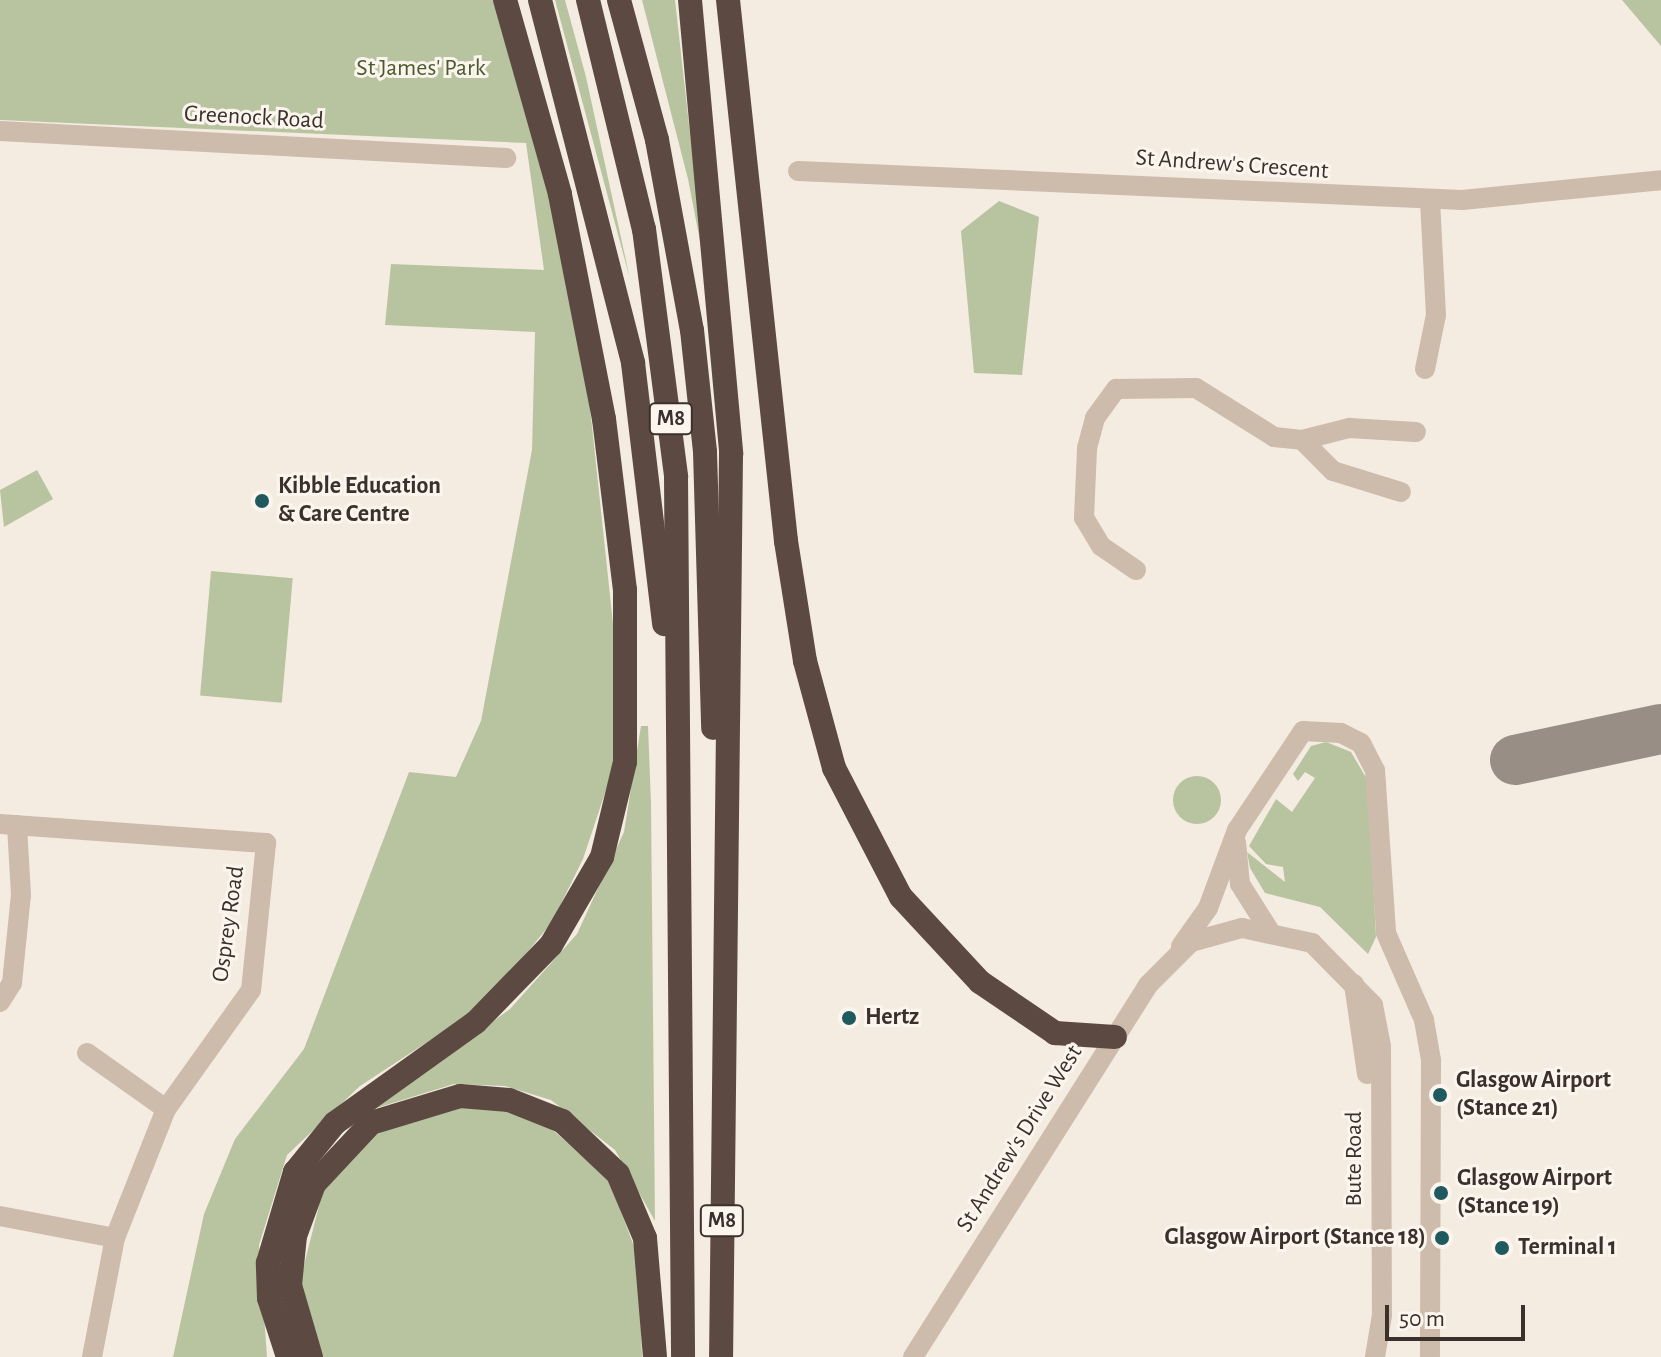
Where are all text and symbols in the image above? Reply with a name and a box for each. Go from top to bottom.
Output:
park label: St James' Park [356,55,486,83]
street label: Greenock Road [183,100,325,136]
street label: St Andrew's Crescent [1135,144,1329,186]
road number: M8 [647,401,695,437]
place label: Kibble Education & Care Centre [278,473,441,529]
marker: Kibble Education & Care Centre [253,492,271,510]
street label: Osprey Road [207,864,251,984]
place label: Hertz [865,1004,919,1032]
marker: Hertz [840,1009,858,1027]
street label: St Andrew's Drive West [951,1040,1089,1238]
place label: Glasgow Airport (Stance 21) [1456,1067,1611,1123]
marker: Glasgow Airport (Stance 21) [1431,1086,1449,1104]
street label: Bute Road [1341,1111,1369,1207]
place label: Glasgow Airport (Stance 19) [1457,1165,1612,1221]
marker: Glasgow Airport (Stance 19) [1432,1184,1450,1202]
road number: M8 [698,1203,746,1239]
place label: Glasgow Airport (Stance 18) [1165,1224,1426,1252]
marker: Glasgow Airport (Stance 18) [1433,1229,1451,1247]
place label: Terminal 1 [1518,1234,1617,1262]
marker: Terminal 1 [1493,1239,1511,1257]
scale bar [1389,1289,1529,1339]
text: 50 m [1399,1307,1445,1331]

